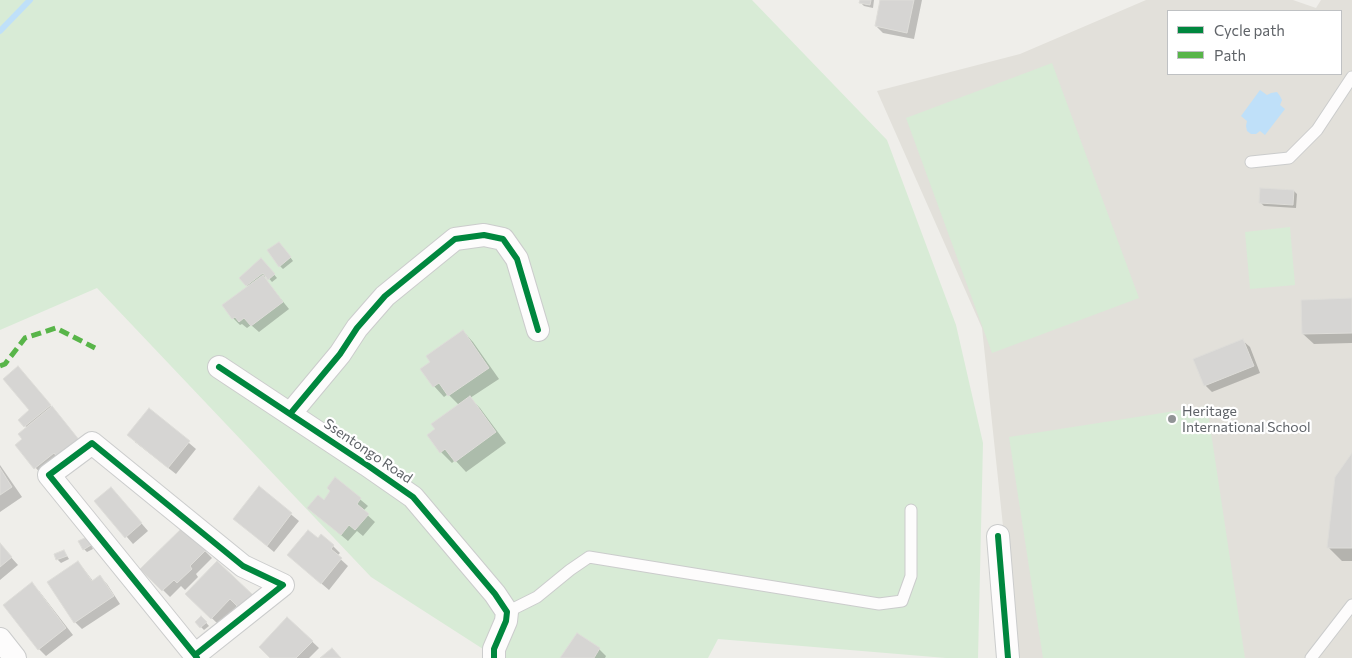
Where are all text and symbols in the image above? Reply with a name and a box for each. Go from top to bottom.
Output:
legend [1167,10,1342,75]
text: Cycle path [1214,21,1285,39]
text: Path [1214,46,1246,64]
place label: Heritage International School [1182,403,1311,436]
marker: Heritage International School [1166,413,1178,425]
street label: Ssentongo Road [321,415,415,487]

